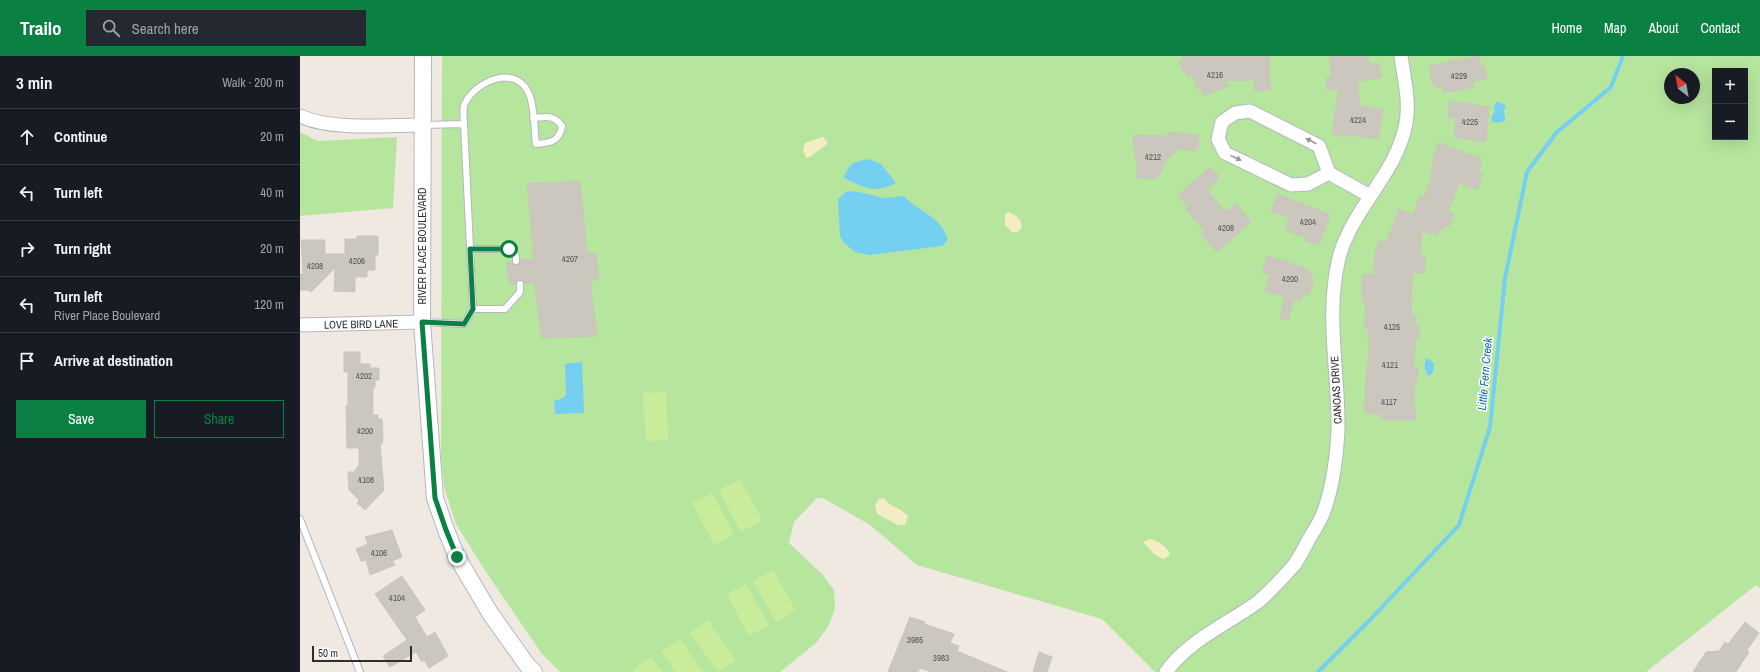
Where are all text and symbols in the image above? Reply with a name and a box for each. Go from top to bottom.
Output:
search box [86,10,366,46]
text: Trailo [20,15,62,41]
icon: search [100,17,122,39]
text: Search here [132,18,199,39]
text: Home [1551,19,1582,37]
text: Map [1604,19,1626,37]
text: About [1648,19,1678,37]
text: Contact [1700,19,1740,37]
north arrow [1664,68,1700,104]
map controls [1712,68,1748,140]
button: + [1712,68,1748,104]
house number: 4216 [1207,69,1223,81]
house number: 4229 [1451,70,1467,82]
text: 3 min [16,71,52,94]
text: Walk · 200 m [222,74,284,91]
button: − [1712,104,1748,140]
house number: 4224 [1350,114,1366,126]
house number: 4225 [1462,116,1478,128]
icon: ahead [16,126,38,148]
text: Continue [54,126,107,147]
text: 20 m [260,128,284,145]
one-way arrow [1305,138,1316,145]
house number: 4212 [1145,151,1161,163]
one-way arrow [1230,155,1242,161]
icon: left [16,182,38,204]
text: Turn left [54,182,102,203]
text: 40 m [260,184,284,201]
street label: RIVER PLACE BOULEVARD [415,187,429,305]
house number: 4204 [1300,216,1316,228]
house number: 4208 [1218,222,1234,234]
icon: right [16,238,38,260]
text: Turn right [54,238,111,259]
text: 20 m [260,240,284,257]
route start [500,240,518,258]
house number: 4207 [562,253,578,265]
house number: 4206 [349,255,365,267]
house number: 4208 [307,260,323,272]
house number: 4200 [1282,273,1298,285]
text: Turn left [54,286,102,307]
icon: left [16,294,38,316]
text: 120 m [254,296,284,313]
text: River Place Boulevard [54,307,160,324]
street label: LOVE BIRD LANE [324,316,398,332]
house number: 4125 [1384,321,1400,333]
water label: Little Fern Creek [1474,336,1496,411]
icon: arrive [16,350,38,372]
text: Arrive at destination [54,350,173,371]
street label: CANOAS DRIVE [1327,356,1345,424]
house number: 4121 [1382,359,1398,371]
house number: 4202 [356,370,372,382]
house number: 4117 [1381,396,1397,408]
button: Save [16,400,146,438]
button: Share [154,400,284,438]
house number: 4200 [357,425,373,437]
house number: 4108 [358,474,374,486]
house number: 4106 [371,547,387,559]
route end [448,548,466,566]
house number: 4104 [389,592,405,604]
house number: 3985 [907,634,923,646]
scale bar [312,644,412,663]
text: 50 m [318,646,338,660]
house number: 3983 [933,652,949,664]

